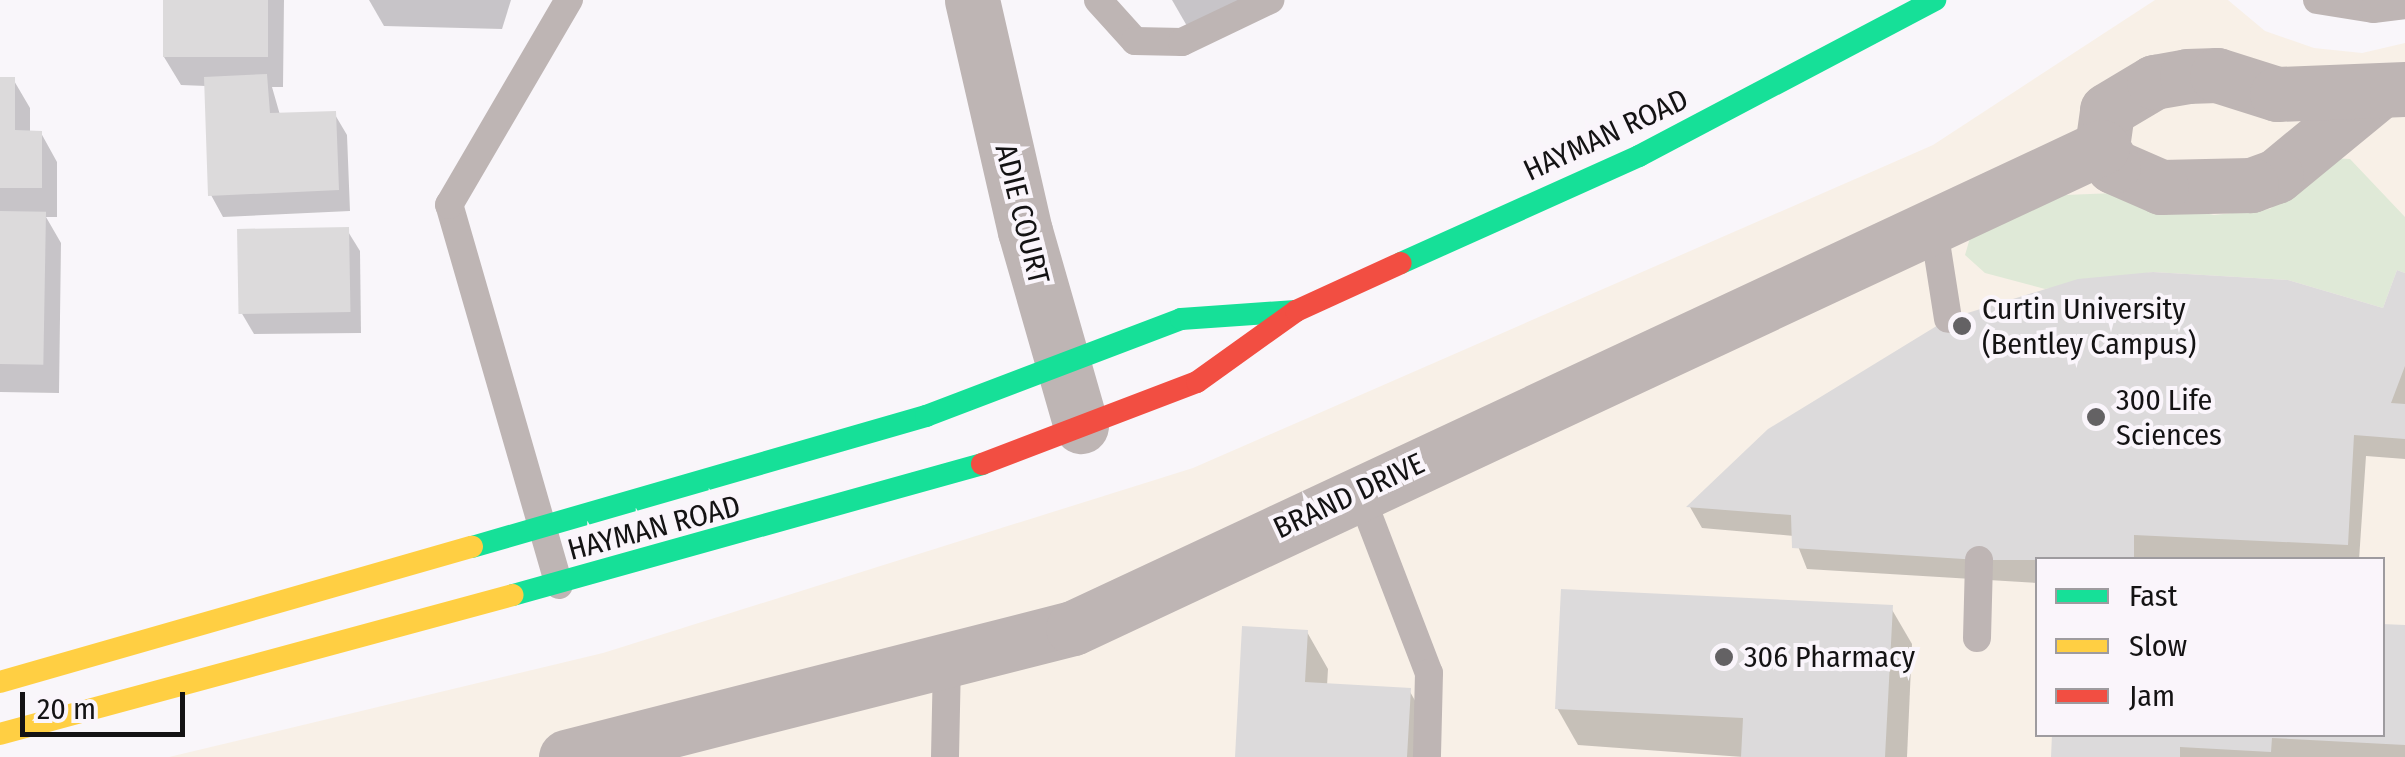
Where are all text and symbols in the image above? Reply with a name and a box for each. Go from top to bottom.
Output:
street label: HAYMAN ROAD [1518,81,1694,189]
street label: ADIE COURT [987,140,1057,288]
place label: Curtin University (Bentley Campus) [1982,291,2196,362]
marker: Curtin University (Bentley Campus) [1951,315,1973,337]
place label: 300 Life Sciences [2116,382,2222,452]
marker: 300 Life Sciences [2085,406,2107,428]
street label: BRAND DRIVE [1268,445,1430,547]
street label: HAYMAN ROAD [564,488,744,568]
legend [2035,557,2385,737]
text: Fast [2129,578,2177,614]
text: Slow [2129,628,2187,664]
place label: 306 Pharmacy [1744,639,1915,675]
marker: 306 Pharmacy [1713,646,1735,668]
scale bar [25,672,190,734]
text: Jam [2129,678,2175,714]
text: 20 m [37,691,96,727]

